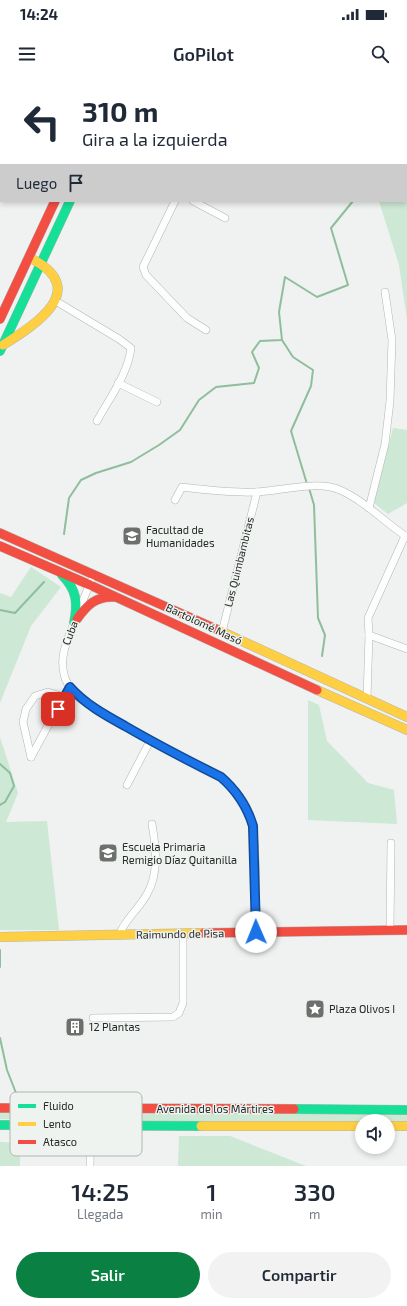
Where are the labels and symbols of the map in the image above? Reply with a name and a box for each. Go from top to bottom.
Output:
street label: Las Quimbambitas [221,515,257,609]
place label: Facultad de Humanidades [146,523,215,549]
school or university icon: Facultad de Humanidades [121,525,143,547]
street label: Bartolomé Masó [164,600,244,647]
street label: Cuba [59,619,80,647]
pin [41,692,75,726]
place label: Escuela Primaria Remigio Díaz Quitanilla [122,840,237,867]
school or university icon: Escuela Primaria Remigio Díaz Quitanilla [97,842,119,864]
position arrow [235,911,277,953]
street label: Raimundo de Pisa [136,926,224,941]
place icon: Plaza Olivos I [304,998,326,1020]
place label: Plaza Olivos I [329,1002,395,1015]
building icon: 12 Plantas [64,1016,86,1038]
place label: 12 Plantas [89,1020,140,1033]
legend [10,1092,142,1156]
text: Fluido [43,1099,74,1112]
street label: Avenida de los Mártires [156,1102,274,1115]
text: Lento [43,1117,71,1130]
text: Atasco [43,1135,77,1148]

